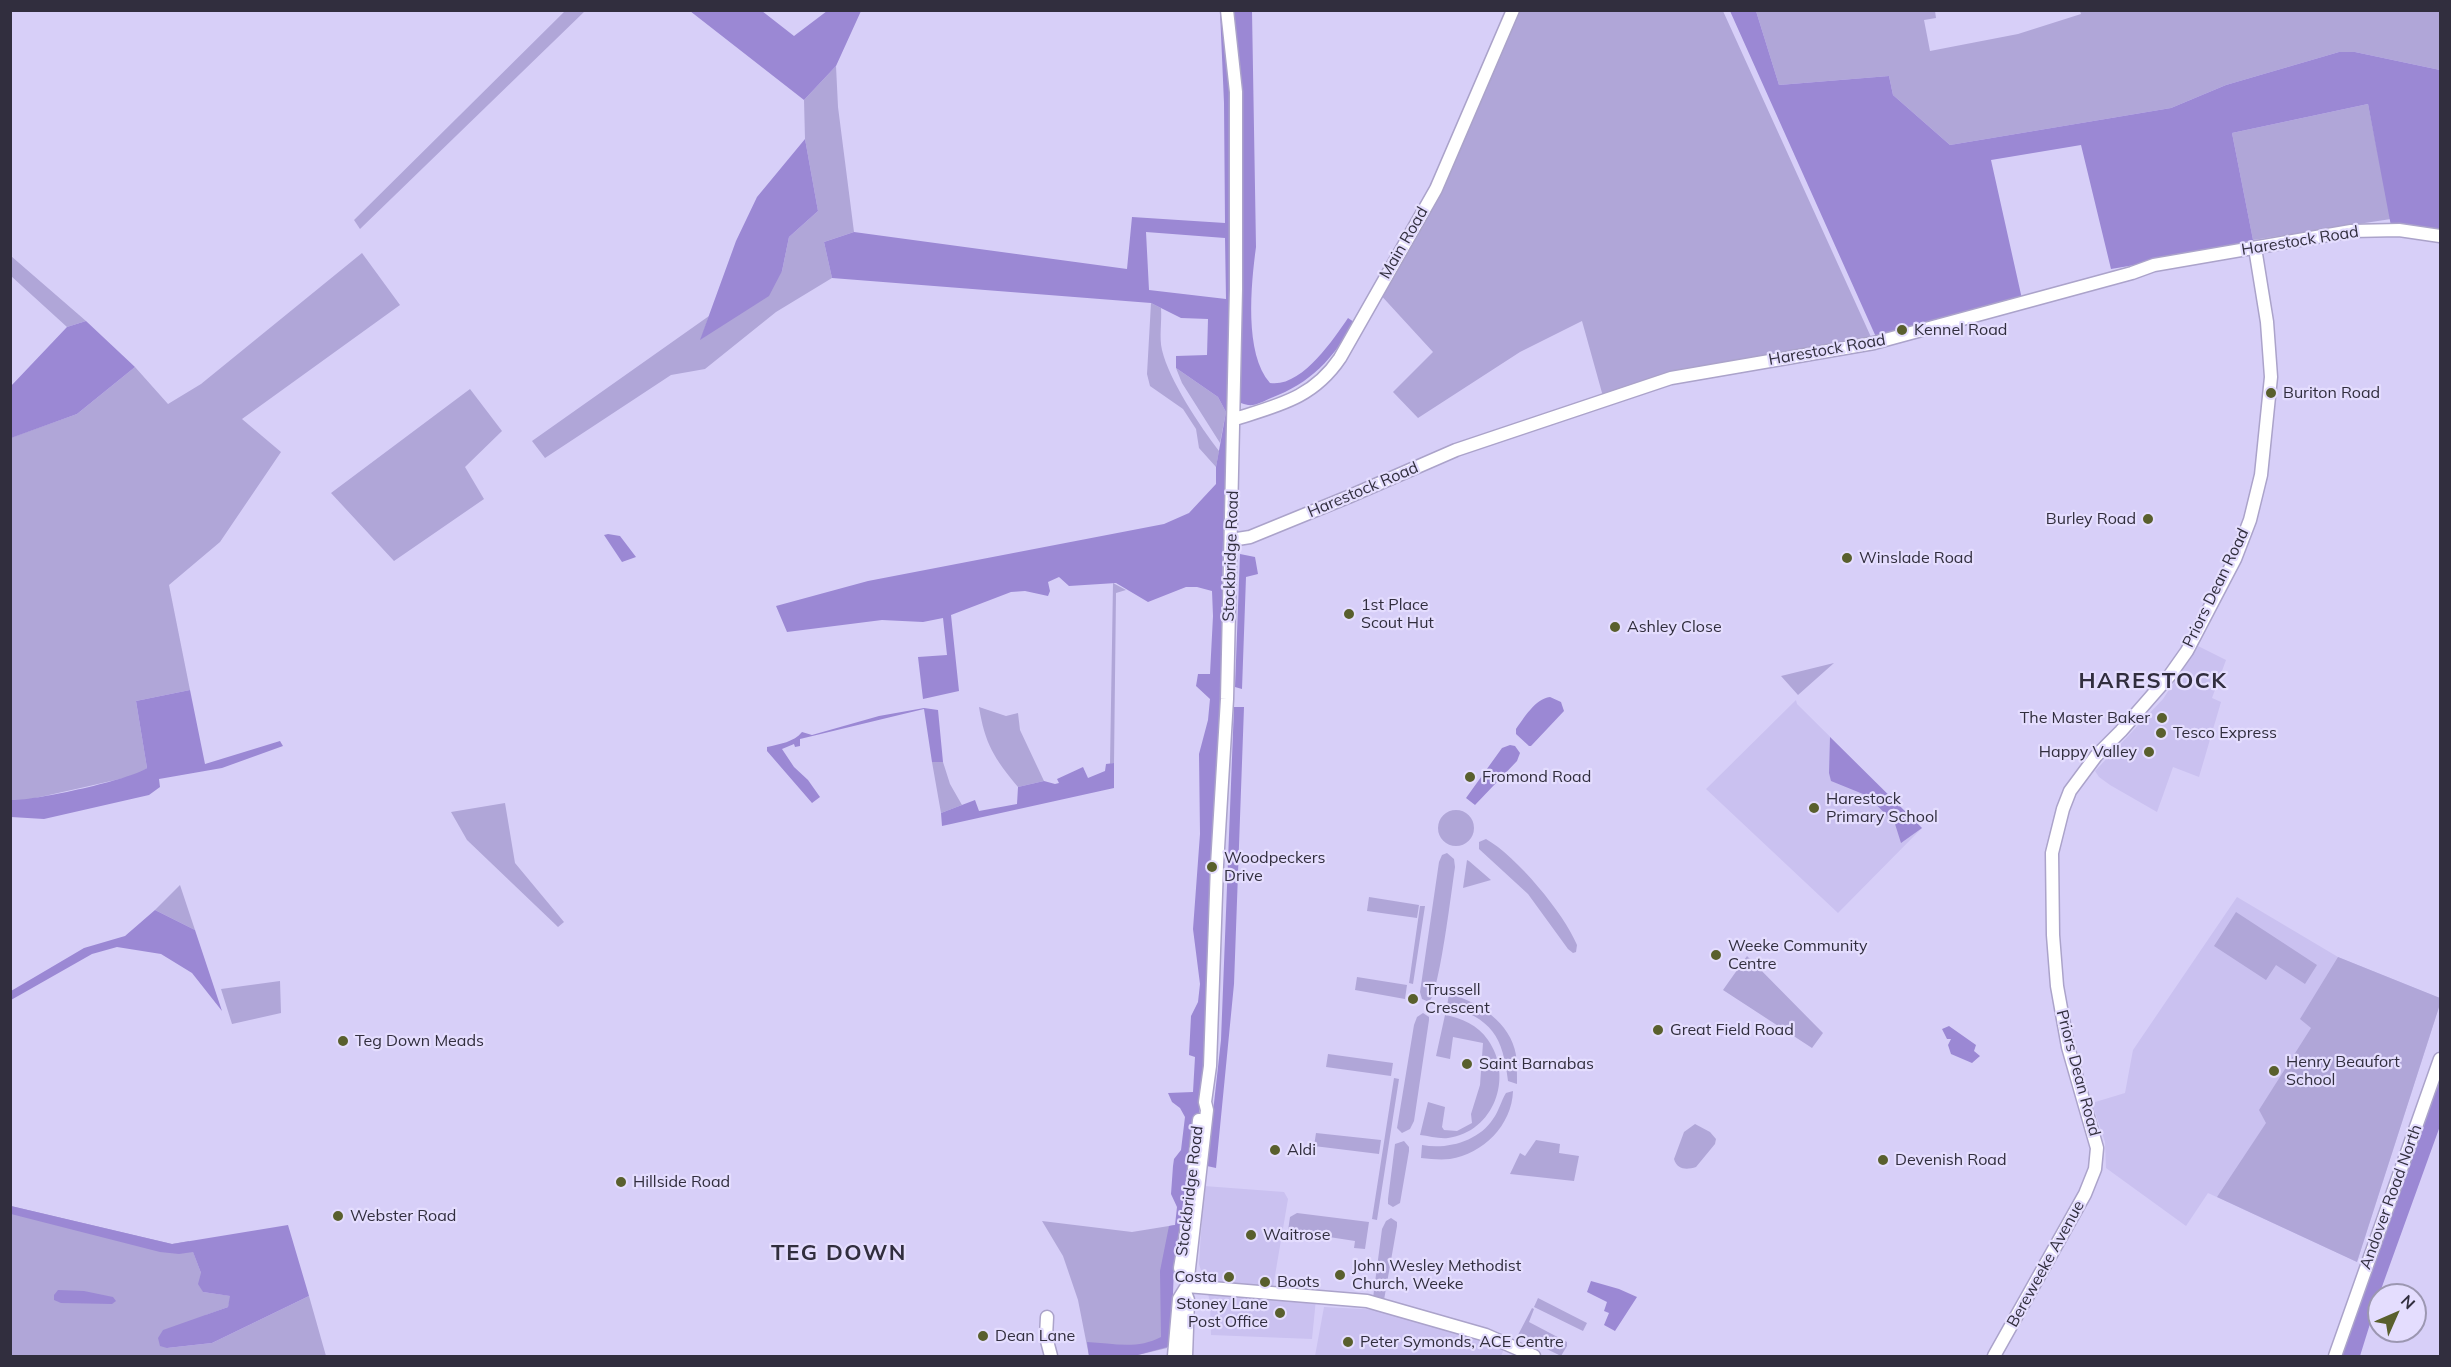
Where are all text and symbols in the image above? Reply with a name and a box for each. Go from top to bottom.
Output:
street label: Main Road [1376,204,1432,282]
street label: Harestock Road [2240,222,2360,260]
place label: Kennel Road [1914,320,2007,340]
marker: Kennel Road [1895,323,1909,337]
street label: Harestock Road [1767,330,1887,370]
place label: Buriton Road [2283,383,2380,403]
marker: Buriton Road [2264,386,2278,400]
street label: Harestock Road [1305,458,1421,522]
street label: Stockbridge Road [1219,490,1243,622]
place label: Burley Road [2046,509,2136,529]
marker: Burley Road [2141,512,2155,526]
street label: Priors Dean Road [2179,525,2253,651]
place label: Winslade Road [1859,548,1973,568]
marker: Winslade Road [1840,551,1854,565]
place label: 1st Place Scout Hut [1361,595,1434,633]
marker: 1st Place Scout Hut [1342,607,1356,621]
place label: Ashley Close [1627,617,1722,637]
marker: Ashley Close [1608,620,1622,634]
district label: HARESTOCK [2079,668,2227,694]
place label: The Master Baker [2020,708,2150,728]
marker: The Master Baker [2155,711,2169,725]
place label: Tesco Express [2173,723,2277,743]
marker: Tesco Express [2154,726,2168,740]
place label: Happy Valley [2039,742,2137,762]
marker: Happy Valley [2142,745,2156,759]
place label: Fromond Road [1482,767,1591,787]
marker: Fromond Road [1463,770,1477,784]
place label: Harestock Primary School [1826,789,1938,827]
marker: Harestock Primary School [1807,801,1821,815]
place label: Woodpeckers Drive [1224,848,1325,886]
marker: Woodpeckers Drive [1205,860,1219,874]
place label: Weeke Community Centre [1728,936,1867,974]
marker: Weeke Community Centre [1709,948,1723,962]
place label: Trussell Crescent [1425,980,1490,1018]
marker: Trussell Crescent [1406,992,1420,1006]
street label: Priors Dean Road [2052,1008,2104,1138]
place label: Great Field Road [1670,1020,1794,1040]
marker: Great Field Road [1651,1023,1665,1037]
place label: Teg Down Meads [355,1031,484,1051]
marker: Teg Down Meads [336,1034,350,1048]
place label: Henry Beaufort School [2286,1052,2400,1090]
place label: Saint Barnabas [1479,1054,1594,1074]
marker: Saint Barnabas [1460,1057,1474,1071]
marker: Henry Beaufort School [2267,1064,2281,1078]
street label: Andover Road North [2356,1122,2426,1272]
street label: Stockbridge Road [1172,1125,1208,1257]
place label: Aldi [1287,1140,1316,1160]
marker: Aldi [1268,1143,1282,1157]
place label: Devenish Road [1895,1150,2007,1170]
marker: Devenish Road [1876,1153,1890,1167]
place label: Hillside Road [633,1172,730,1192]
marker: Hillside Road [614,1175,628,1189]
street label: Bereweeke Avenue [2003,1197,2089,1331]
place label: Webster Road [350,1206,456,1226]
marker: Webster Road [331,1209,345,1223]
place label: Waitrose [1263,1225,1330,1245]
marker: Waitrose [1244,1228,1258,1242]
district label: TEG DOWN [771,1240,907,1266]
place label: John Wesley Methodist Church, Weeke [1352,1256,1521,1294]
place label: Costa [1174,1267,1217,1287]
marker: John Wesley Methodist Church, Weeke [1333,1268,1347,1282]
marker: Costa [1222,1270,1236,1284]
place label: Boots [1277,1272,1320,1292]
marker: Boots [1258,1275,1272,1289]
north arrow [2367,1283,2427,1343]
text: N [2397,1290,2420,1313]
place label: Stoney Lane Post Office [1176,1294,1268,1332]
marker: Stoney Lane Post Office [1273,1306,1287,1320]
place label: Dean Lane [995,1326,1075,1346]
marker: Dean Lane [976,1329,990,1343]
place label: Peter Symonds, ACE Centre [1360,1332,1564,1352]
marker: Peter Symonds, ACE Centre [1341,1335,1355,1349]

